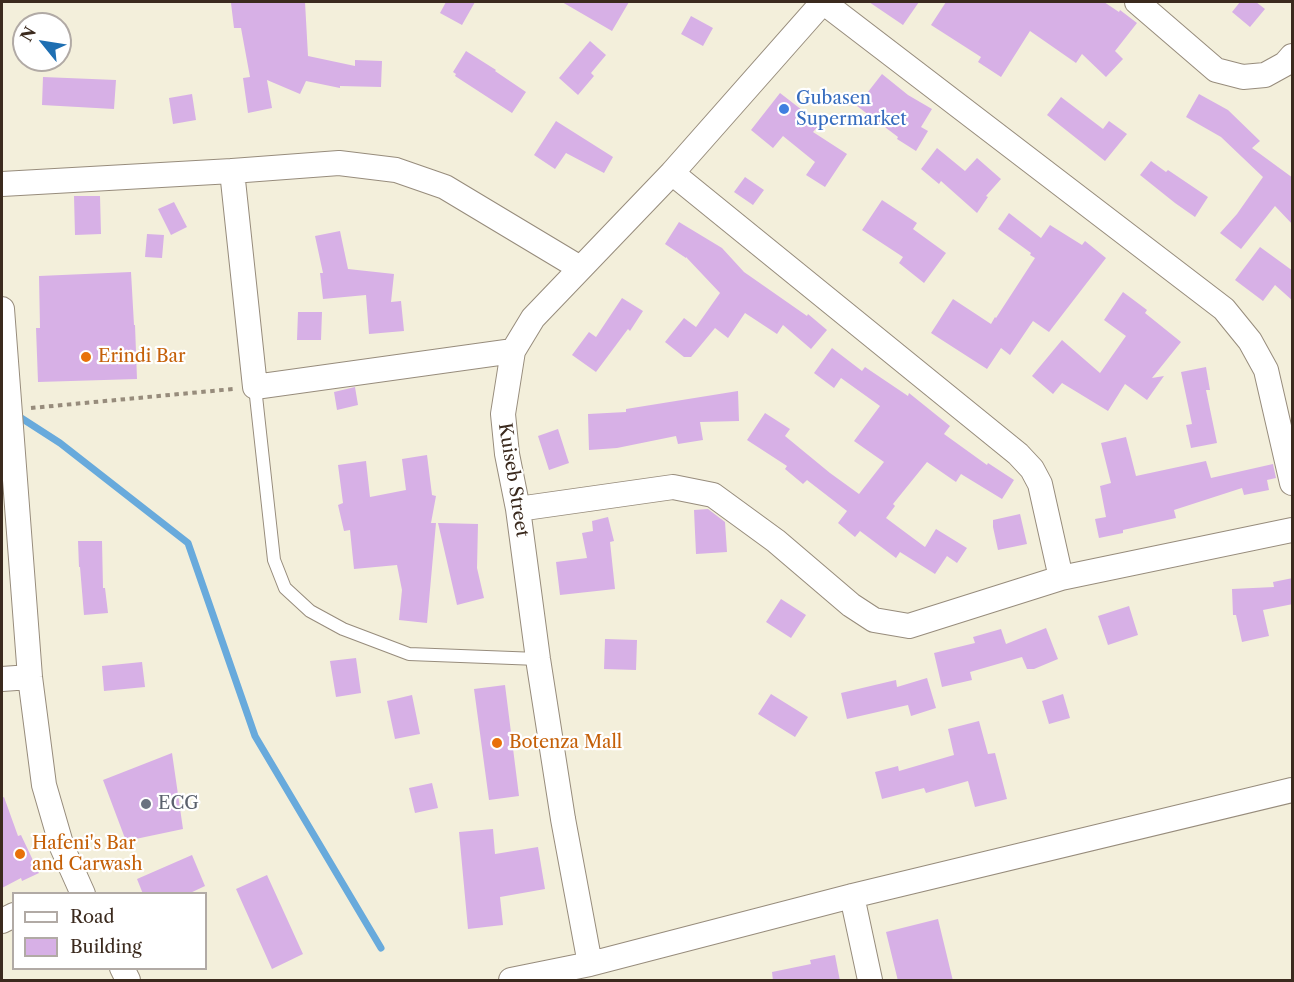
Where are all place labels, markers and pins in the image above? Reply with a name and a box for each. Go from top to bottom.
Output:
place label: Gubasen Supermarket [796,88,907,130]
marker: Gubasen Supermarket [777,102,791,116]
place label: Erindi Bar [98,346,186,368]
marker: Erindi Bar [79,350,93,364]
place label: Botenza Mall [509,732,622,754]
marker: Botenza Mall [490,736,504,750]
place label: ECG [158,793,199,815]
marker: ECG [139,797,153,811]
place label: Hafeni's Bar and Carwash [32,833,142,876]
marker: Hafeni's Bar and Carwash [13,847,27,861]

